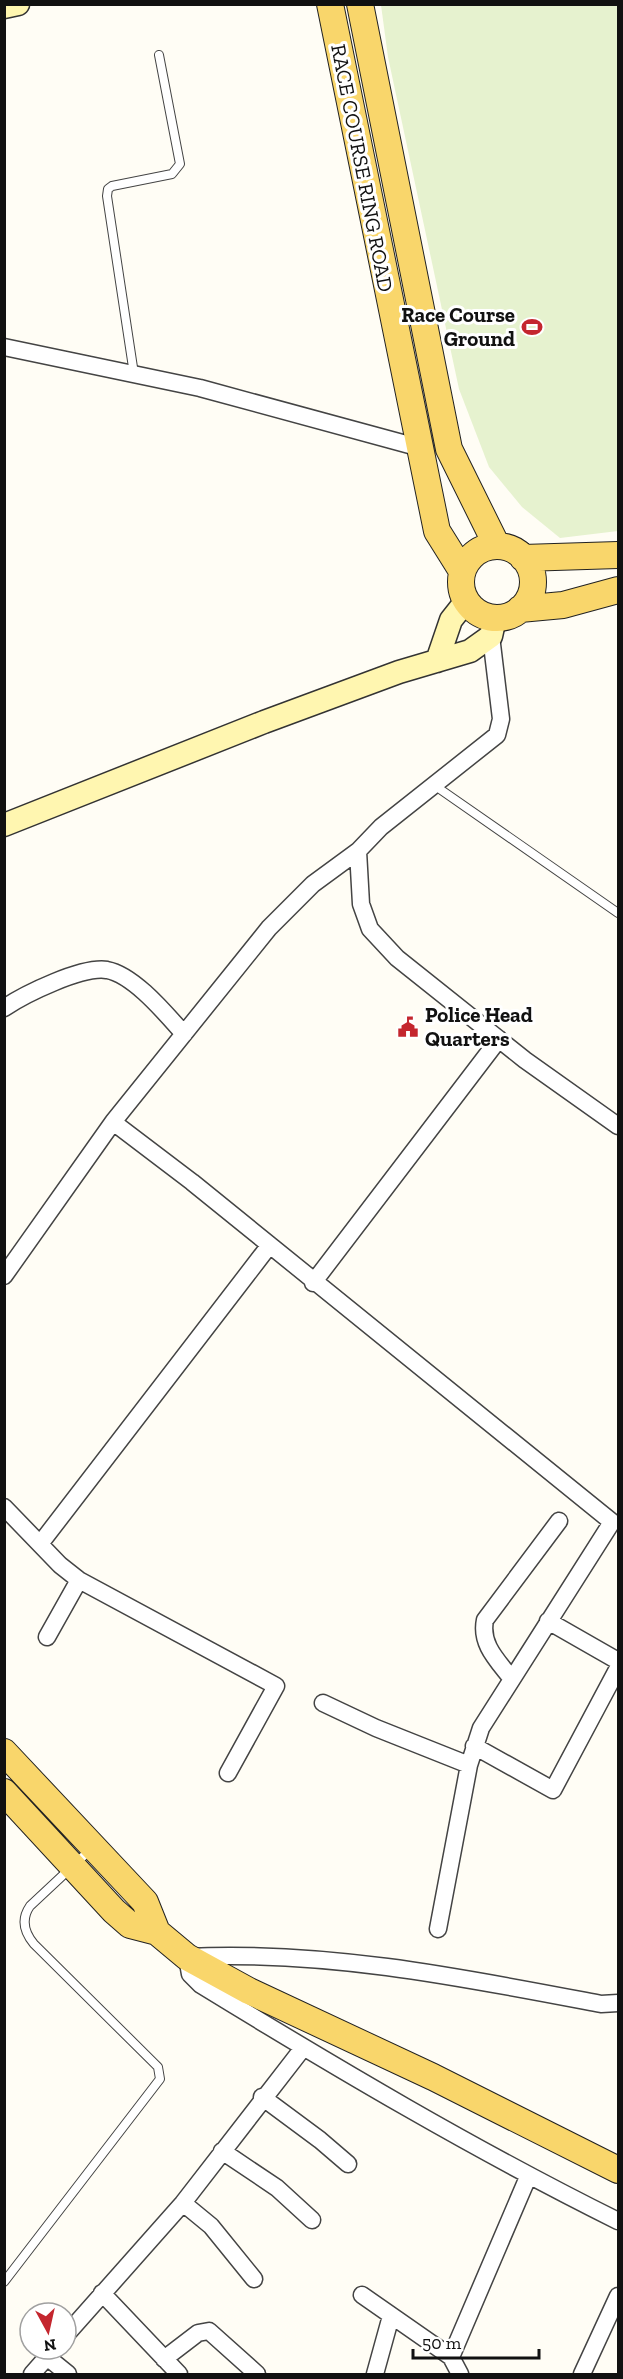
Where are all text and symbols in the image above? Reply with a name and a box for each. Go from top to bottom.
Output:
street label: RACE COURSE RING ROAD [326,42,399,294]
place label: Race Course Ground [401,302,515,351]
sports icon: Race Course Ground [520,315,544,339]
place label: Police Head Quarters [425,1002,533,1051]
public building icon: Police Head Quarters [396,1015,420,1039]
north arrow [18,2301,78,2361]
scale bar [413,2322,539,2360]
text: 50 m [422,2332,462,2354]
text: N [43,2335,57,2356]

